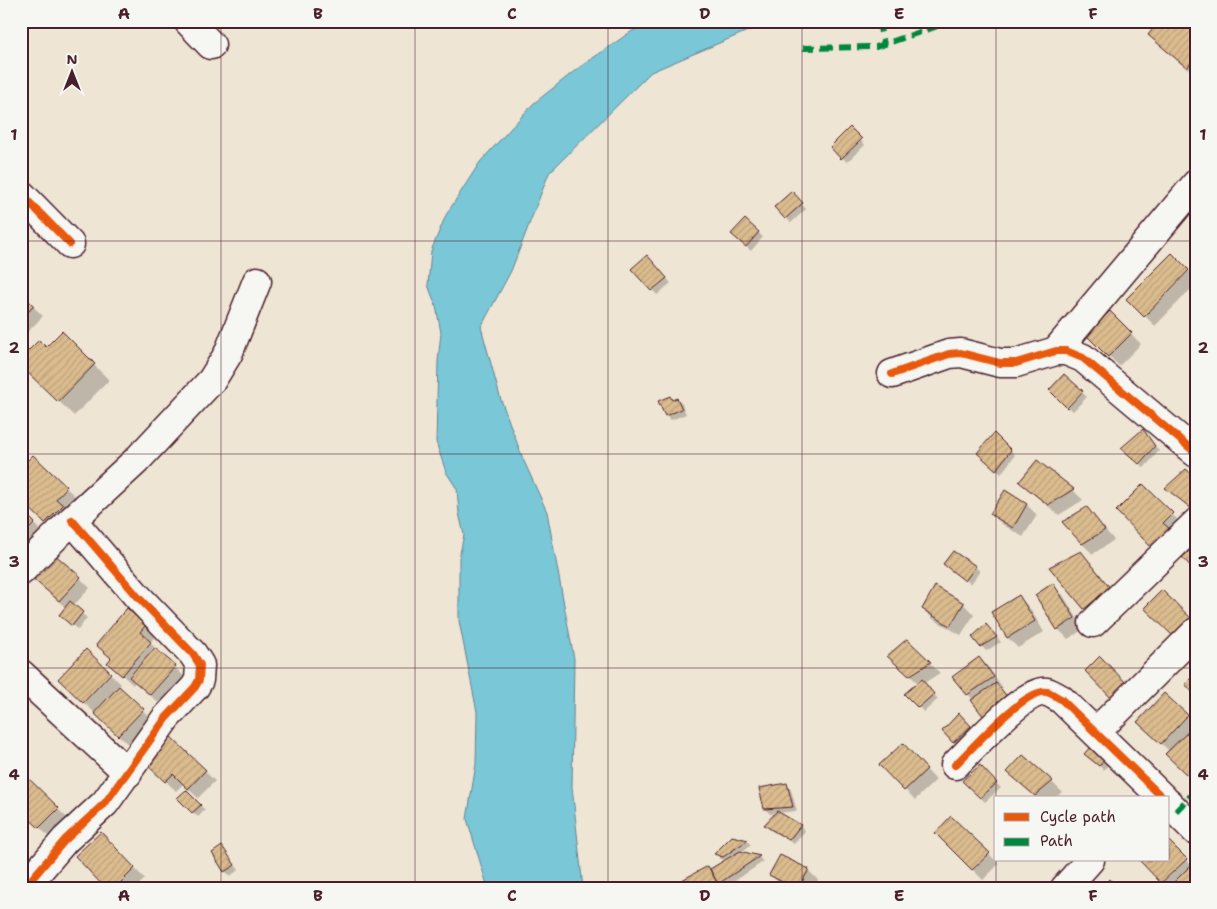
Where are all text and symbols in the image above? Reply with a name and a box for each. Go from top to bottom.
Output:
text: A [118,3,130,24]
text: B [313,3,323,24]
text: C [507,3,517,24]
text: D [699,3,711,24]
text: E [894,3,904,24]
text: F [1088,3,1098,24]
north arrow [48,48,98,98]
text: N [66,50,78,68]
text: 1 [10,124,18,145]
text: 1 [1199,124,1207,145]
text: 2 [8,337,20,358]
text: 2 [1197,337,1209,358]
text: 3 [8,551,20,572]
text: 3 [1197,551,1209,572]
text: 4 [8,764,20,785]
text: 4 [1197,764,1209,785]
legend [994,796,1170,862]
text: Cycle path [1040,807,1116,827]
text: Path [1040,831,1073,851]
text: A [118,885,130,906]
text: B [313,885,323,906]
text: C [507,885,517,906]
text: D [699,885,711,906]
text: E [894,885,904,906]
text: F [1088,885,1098,906]

